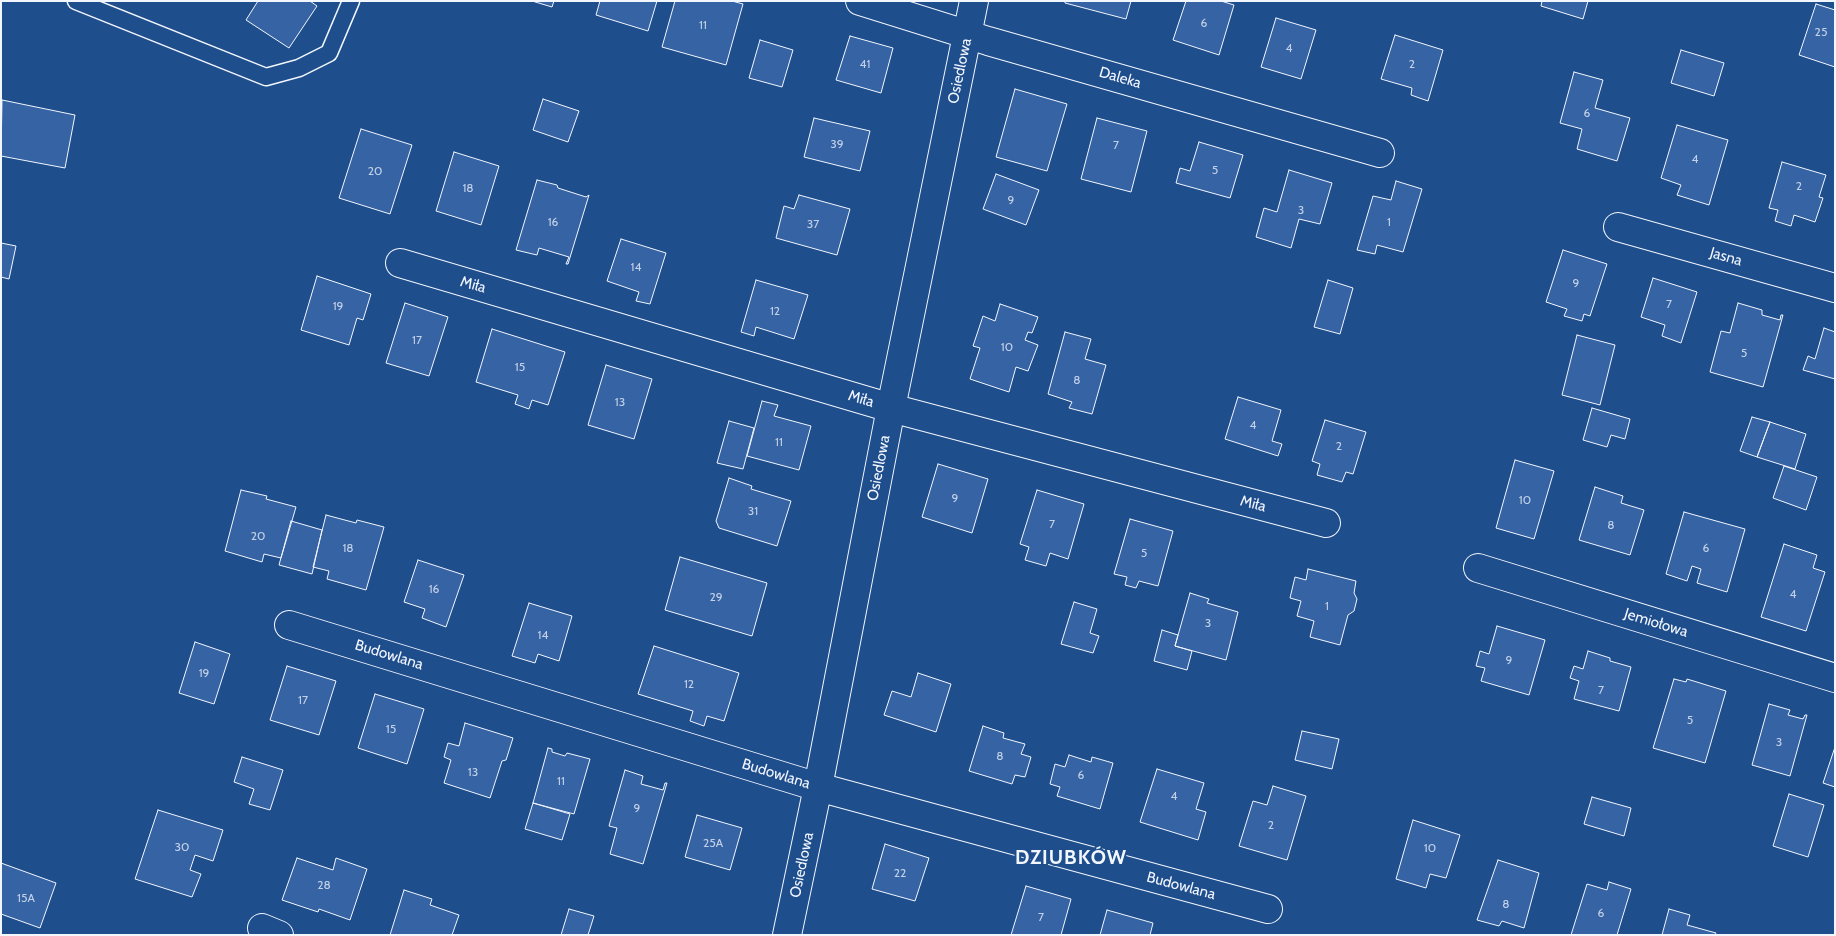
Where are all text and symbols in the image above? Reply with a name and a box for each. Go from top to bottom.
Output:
house number: 6 [1201,16,1207,30]
house number: 11 [699,18,707,32]
house number: 25 [1815,25,1827,39]
street label: Osiedlowa [944,37,976,105]
house number: 4 [1286,41,1292,55]
house number: 41 [860,57,870,71]
house number: 2 [1409,57,1415,71]
street label: Daleka [1097,63,1143,93]
house number: 6 [1584,106,1590,120]
house number: 39 [830,137,844,151]
house number: 7 [1113,138,1119,152]
house number: 4 [1692,152,1698,166]
house number: 5 [1212,163,1218,177]
house number: 20 [368,164,382,178]
house number: 2 [1796,179,1802,193]
house number: 18 [462,181,474,195]
house number: 9 [1008,193,1014,207]
house number: 3 [1298,203,1304,217]
house number: 16 [548,215,558,229]
house number: 1 [1387,215,1391,229]
house number: 37 [807,217,819,231]
street label: Jasna [1708,244,1744,270]
house number: 14 [631,260,641,274]
street label: Miła [458,273,488,297]
house number: 9 [1573,276,1579,290]
house number: 7 [1666,297,1672,311]
house number: 19 [333,299,343,313]
house number: 12 [770,304,780,318]
house number: 17 [412,333,422,347]
house number: 10 [1001,340,1013,354]
house number: 5 [1741,346,1747,360]
house number: 15 [515,360,525,374]
house number: 8 [1073,373,1081,387]
street label: Miła [846,387,876,411]
house number: 13 [615,395,625,409]
house number: 4 [1250,418,1256,432]
street label: Osiedlowa [864,434,894,502]
house number: 11 [775,435,783,449]
house number: 2 [1336,439,1342,453]
house number: 9 [952,491,958,505]
street label: Miła [1238,492,1268,516]
house number: 10 [1519,493,1531,507]
house number: 31 [748,504,758,518]
house number: 7 [1049,517,1055,531]
house number: 8 [1607,518,1615,532]
house number: 20 [251,529,265,543]
house number: 18 [342,541,354,555]
house number: 6 [1703,541,1709,555]
house number: 5 [1141,546,1147,560]
house number: 16 [429,582,439,596]
house number: 4 [1790,587,1796,601]
house number: 29 [709,590,723,604]
house number: 1 [1325,599,1329,613]
street label: Jemiołowa [1622,605,1690,641]
house number: 3 [1205,616,1211,630]
house number: 14 [538,628,548,642]
street label: Budowlana [353,636,425,674]
house number: 9 [1506,653,1512,667]
house number: 19 [199,666,209,680]
house number: 12 [684,677,694,691]
house number: 7 [1598,683,1604,697]
house number: 17 [298,693,308,707]
house number: 5 [1687,713,1693,727]
house number: 15 [386,722,396,736]
house number: 3 [1776,735,1782,749]
house number: 8 [996,749,1004,763]
street label: Budowlana [740,755,812,793]
house number: 13 [468,765,478,779]
house number: 6 [1078,768,1084,782]
house number: 11 [557,774,565,788]
house number: 4 [1171,789,1177,803]
house number: 9 [634,801,640,815]
house number: 2 [1268,818,1274,832]
street label: Osiedlowa [786,831,818,899]
house number: 25A [703,836,723,850]
house number: 30 [175,840,189,854]
house number: 10 [1424,841,1436,855]
district label: DZIUBKÓW [1014,846,1128,870]
house number: 22 [894,866,906,880]
street label: Budowlana [1145,868,1217,904]
house number: 28 [317,878,331,892]
house number: 15A [17,891,35,905]
house number: 8 [1502,897,1510,911]
house number: 6 [1598,906,1604,920]
house number: 7 [1038,910,1044,924]

